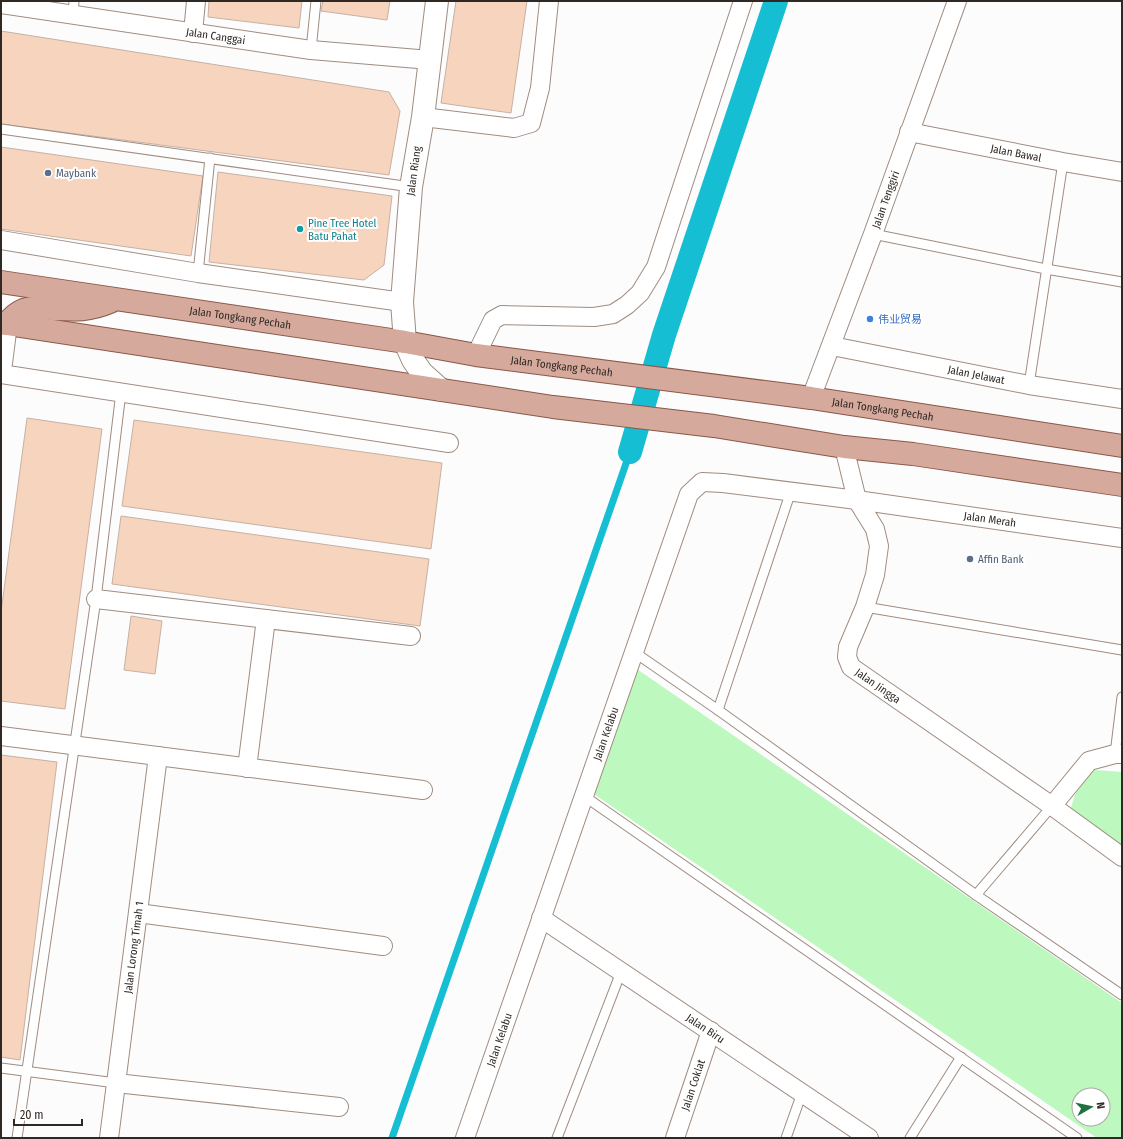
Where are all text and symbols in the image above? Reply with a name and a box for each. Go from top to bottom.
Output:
street label: Jalan Canggai [185,25,246,47]
street label: Jalan Bawal [989,142,1043,164]
street label: Jalan Riang [404,145,424,197]
place label: Maybank [56,167,97,180]
marker: Maybank [43,168,53,178]
street label: Jalan Tenggiri [869,169,902,230]
place label: Pine Tree Hotel Batu Pahat [308,217,376,243]
marker: Pine Tree Hotel Batu Pahat [295,224,305,234]
street label: Jalan Tongkang Pechah [189,304,292,332]
place label: 伟业贸易 [878,313,922,326]
marker: 伟业贸易 [865,314,875,324]
street label: Jalan Tongkang Pechah [510,353,613,379]
street label: Jalan Jelawat [947,363,1006,387]
street label: Jalan Tongkang Pechah [831,395,935,423]
street label: Jalan Merah [963,509,1017,529]
place label: Affin Bank [978,553,1024,566]
marker: Affin Bank [965,554,975,564]
street label: Jalan Jingga [853,665,903,706]
street label: Jalan Kelabu [590,705,621,762]
street label: Jalan Lorong Timah 1 [121,901,146,994]
street label: Jalan Kelabu [484,1011,514,1068]
street label: Jalan Biru [684,1011,727,1046]
street label: Jalan Coklat [678,1057,708,1112]
north arrow [1071,1087,1111,1127]
scale bar [14,1101,82,1127]
text: N [1093,1101,1107,1110]
text: 20 m [20,1108,44,1122]

